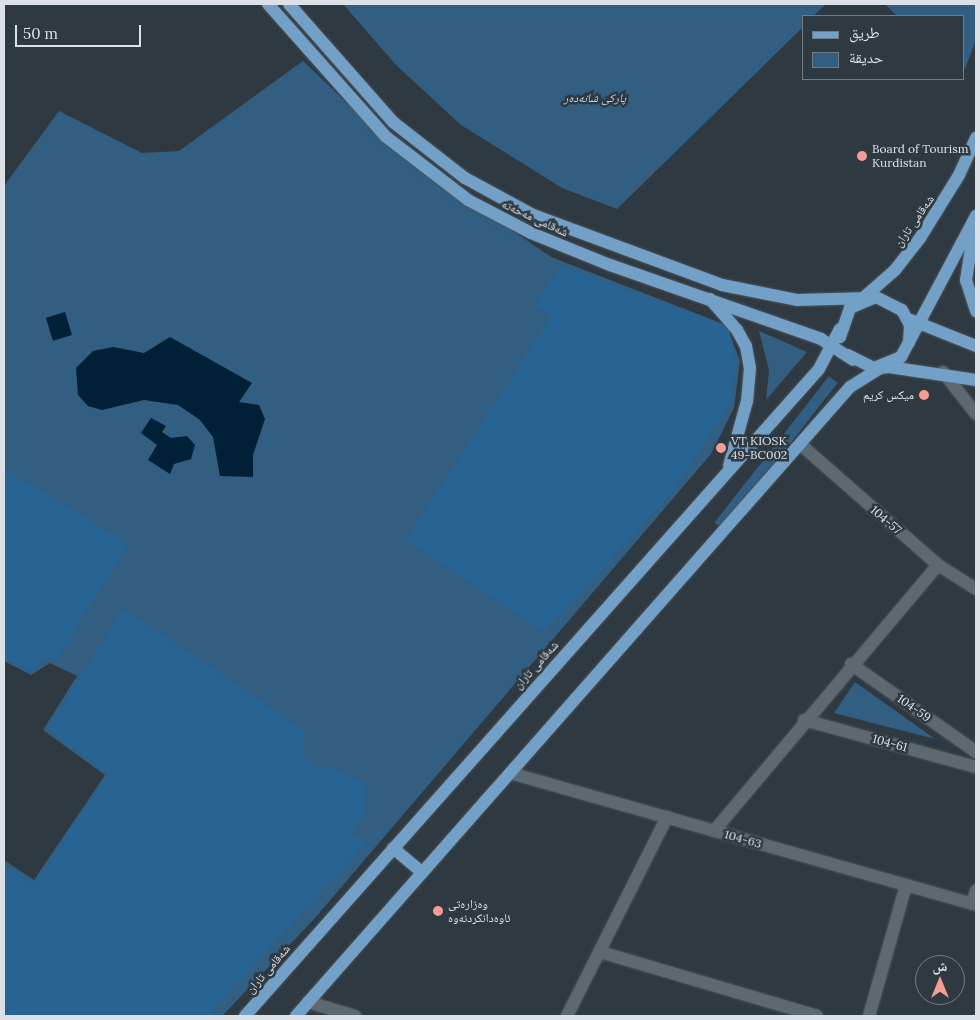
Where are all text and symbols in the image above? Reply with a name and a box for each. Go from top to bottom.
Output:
scale bar [18,15,144,47]
legend [802,15,965,80]
text: طريق [849,23,880,42]
text: 50 m [23,24,58,43]
text: حديقة [849,48,883,67]
park label: پارکی شانەدەر [564,91,626,105]
place label: Board of Tourism Kurdistan [872,142,968,170]
marker: Board of Tourism Kurdistan [856,150,868,162]
street label: شەقامی تاران [891,192,937,250]
street label: شەقامی مەحەتە [499,196,571,240]
place label: ميكس كريم [863,388,914,402]
marker: ميكس كريم [918,389,930,401]
place label: VT KIOSK 49-BC002 [731,434,787,462]
marker: VT KIOSK 49-BC002 [715,442,727,454]
street label: 104-57 [868,503,904,537]
street label: شەقامی تاران [511,638,561,692]
street label: 104-59 [894,691,934,725]
street label: 104-61 [871,731,909,755]
street label: 104-63 [723,827,763,851]
place label: وەزارەتی ئاوەدانکردنەوە [448,897,511,925]
marker: وەزارەتی ئاوەدانکردنەوە [432,905,444,917]
street label: شەقامی تاران [243,942,293,996]
north arrow [915,955,965,1005]
text: ش [933,957,947,975]

